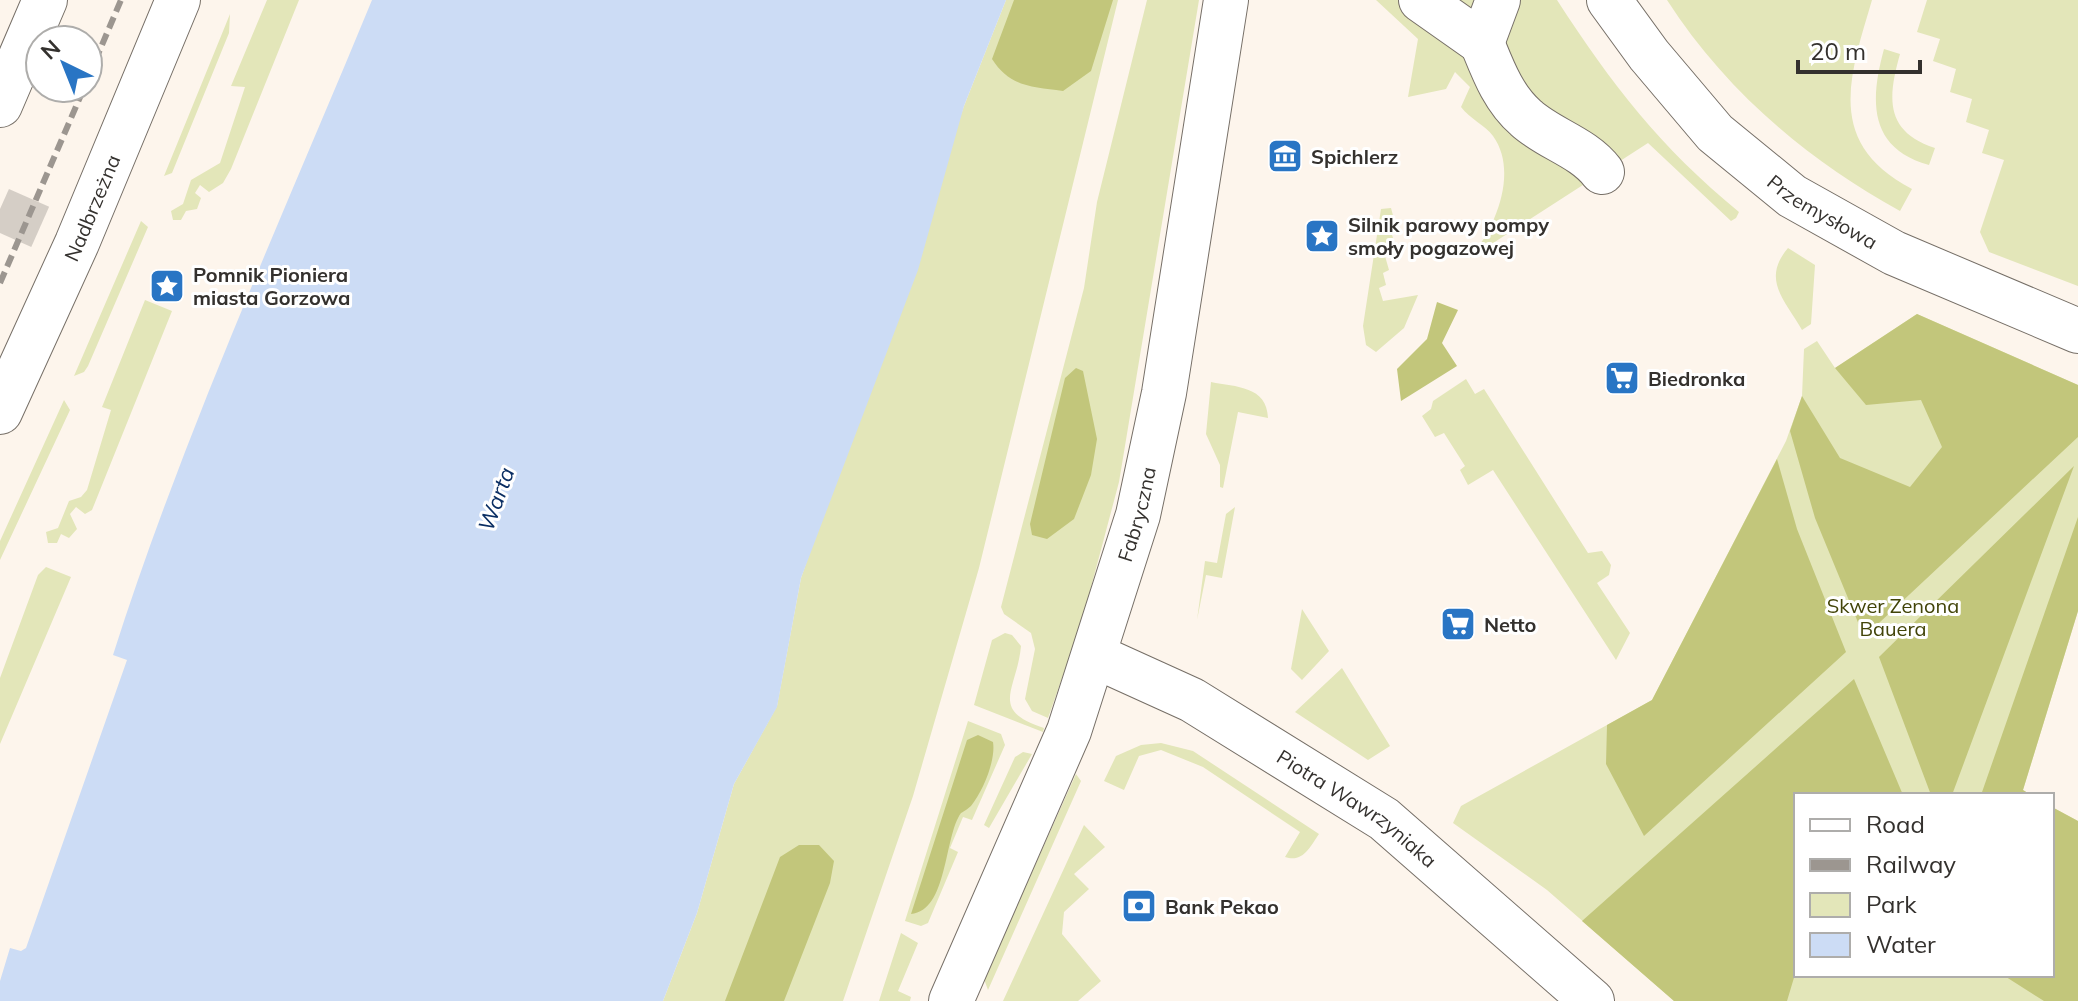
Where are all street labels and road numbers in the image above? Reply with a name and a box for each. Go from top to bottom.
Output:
street label: Nadbrzeżna [58,150,125,265]
street label: Przemysłowa [1763,169,1882,254]
street label: Fabryczna [1111,464,1160,565]
street label: Piotra Wawrzyniaka [1273,743,1442,872]

